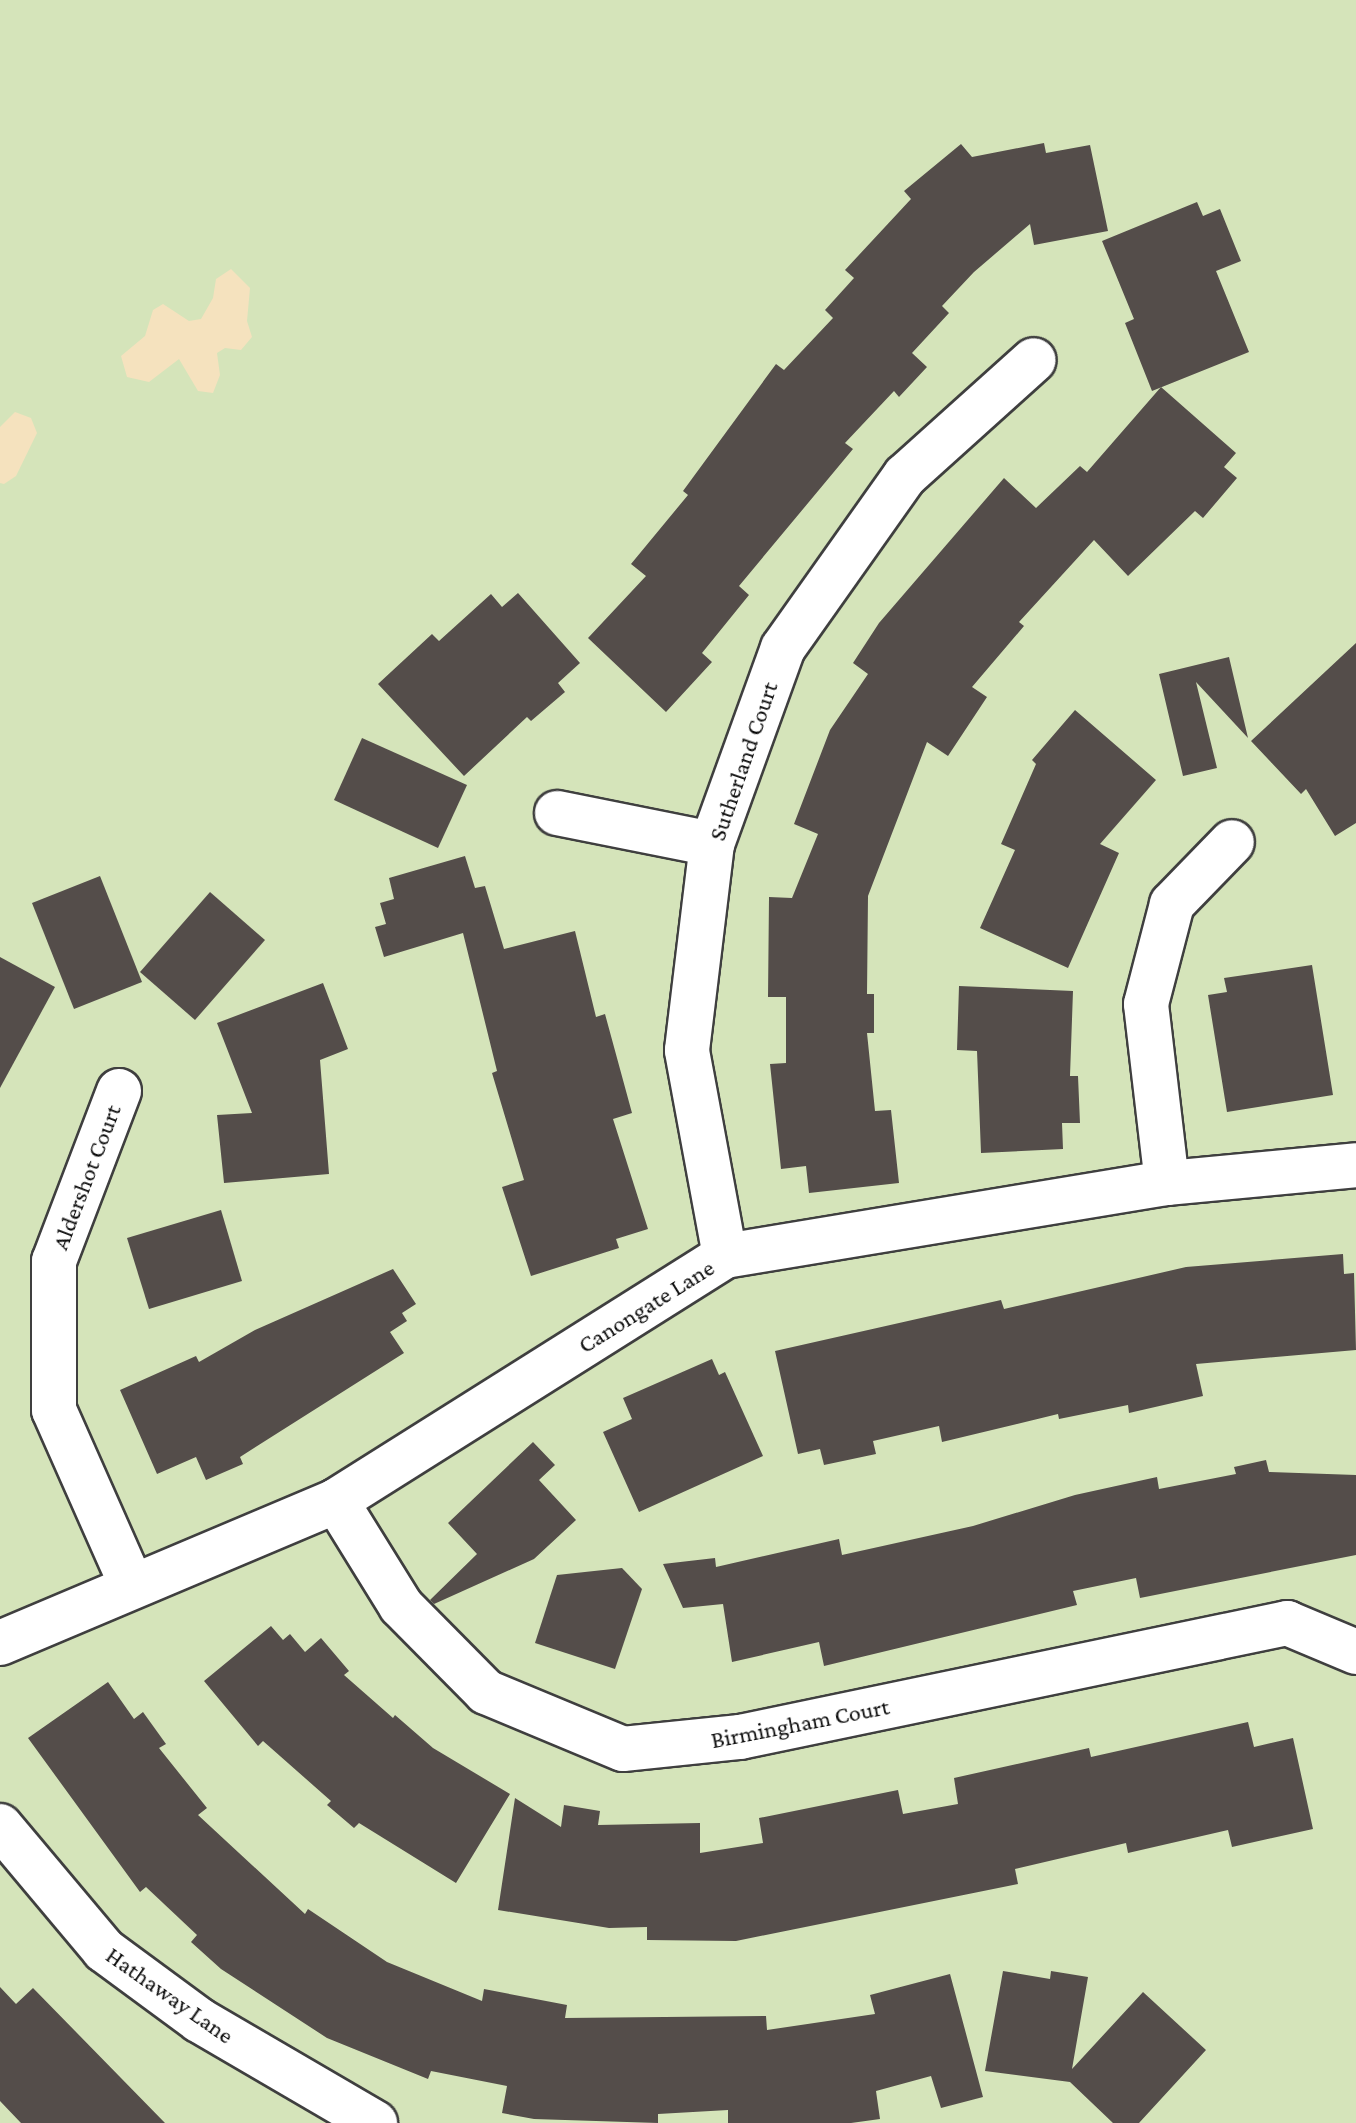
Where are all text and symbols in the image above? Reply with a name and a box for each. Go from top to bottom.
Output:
street label: Sutherland Court [702,678,784,844]
street label: Aldershot Court [45,1100,127,1254]
street label: Canongate Lane [573,1253,719,1359]
street label: Birmingham Court [708,1692,892,1754]
street label: Hathaway Lane [101,1940,239,2050]

